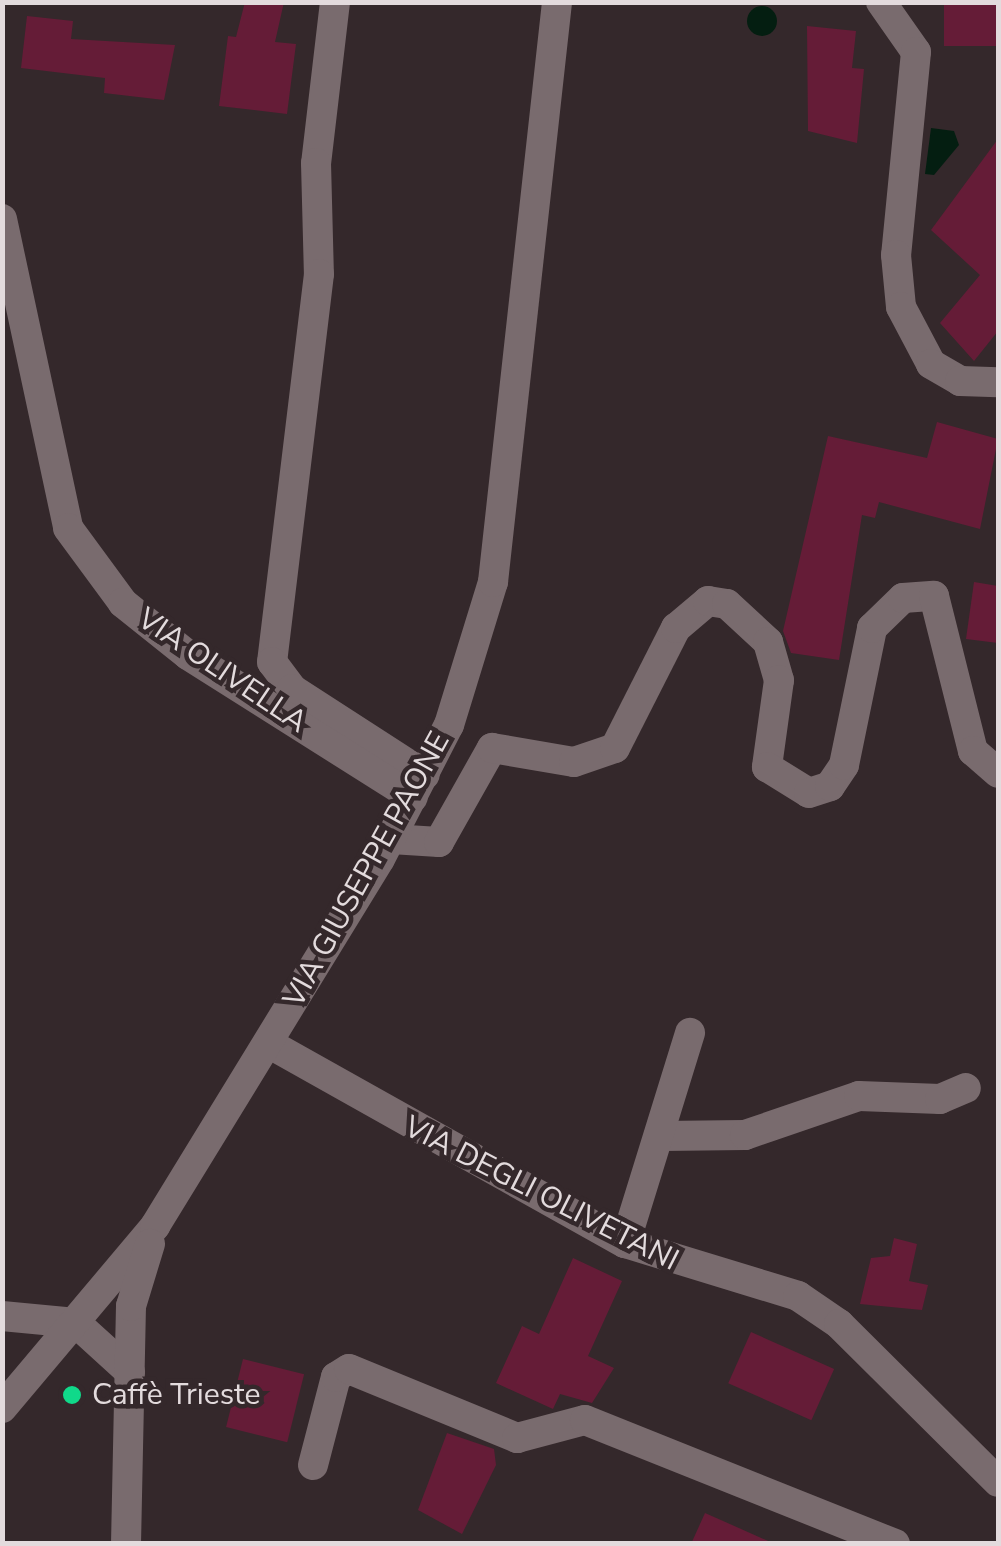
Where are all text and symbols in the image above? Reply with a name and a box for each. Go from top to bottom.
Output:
street label: VIA OLIVELLA [130,601,314,741]
street label: VIA GIUSEPPE PAONE [276,726,458,1014]
street label: VIA DEGLI OLIVETANI [398,1109,684,1279]
place label: Caffè Trieste [92,1377,260,1413]
marker: Caffè Trieste [61,1384,83,1406]

